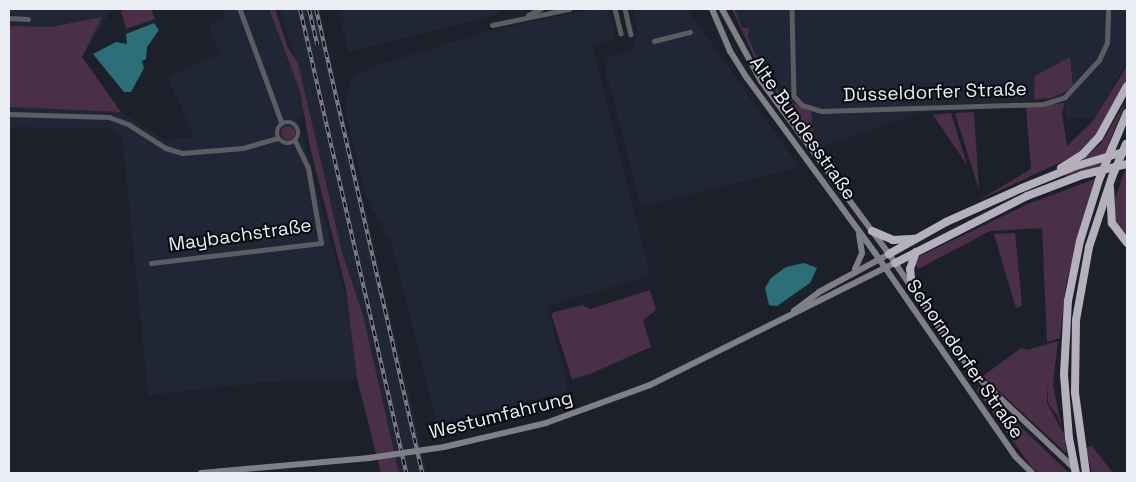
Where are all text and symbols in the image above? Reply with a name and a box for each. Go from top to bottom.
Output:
street label: Alte Bundesstraße [745,52,861,204]
street label: Düsseldorfer Straße [843,77,1027,107]
street label: Maybachstraße [167,214,313,256]
street label: Schorndorfer Straße [901,275,1029,443]
street label: Westumfahrung [427,386,575,444]

